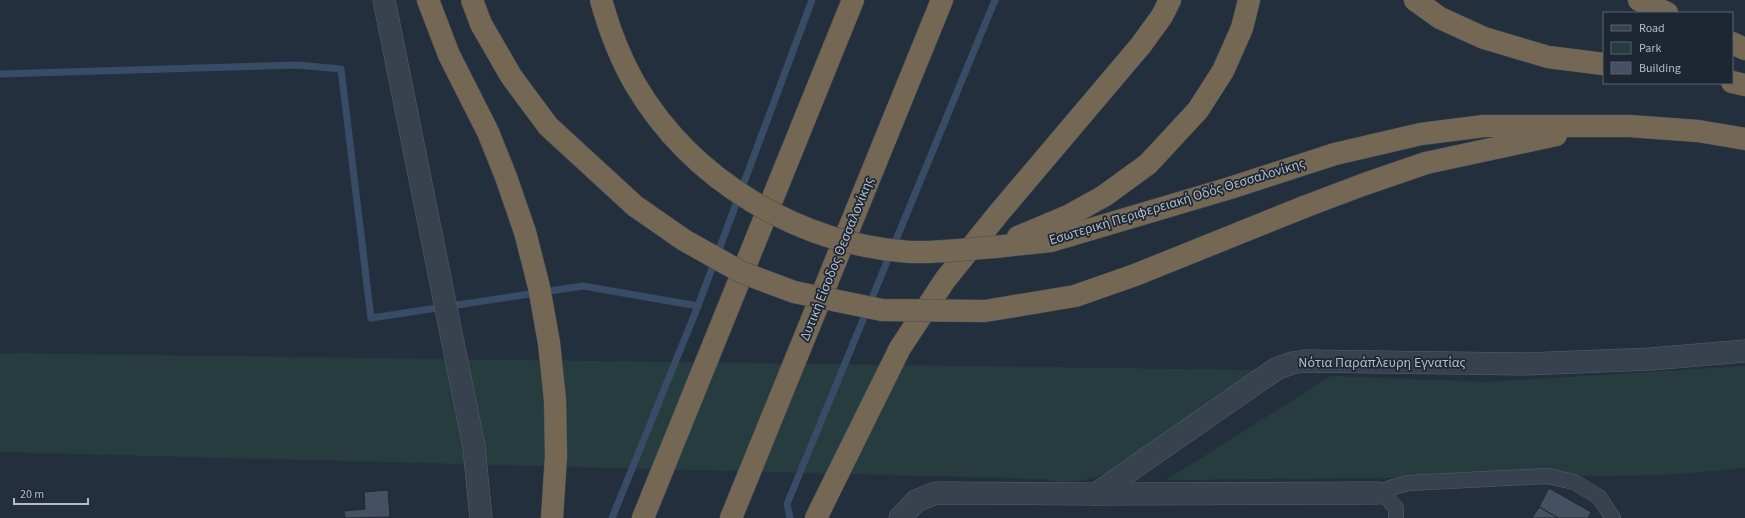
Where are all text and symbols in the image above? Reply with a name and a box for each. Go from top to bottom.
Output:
legend [1603,12,1733,84]
text: Road [1639,20,1665,37]
text: Park [1639,40,1661,57]
text: Building [1639,60,1681,77]
street label: Εσωτερική Περιφερειακή Οδός Θεσσαλονίκης [1047,153,1307,251]
street label: Δυτική Είσοδος Θεσσαλονίκης [795,174,879,344]
street label: Νότια Παράπλευρη Εγνατίας [1298,353,1466,373]
scale bar [14,480,88,506]
text: 20 m [20,486,44,503]

